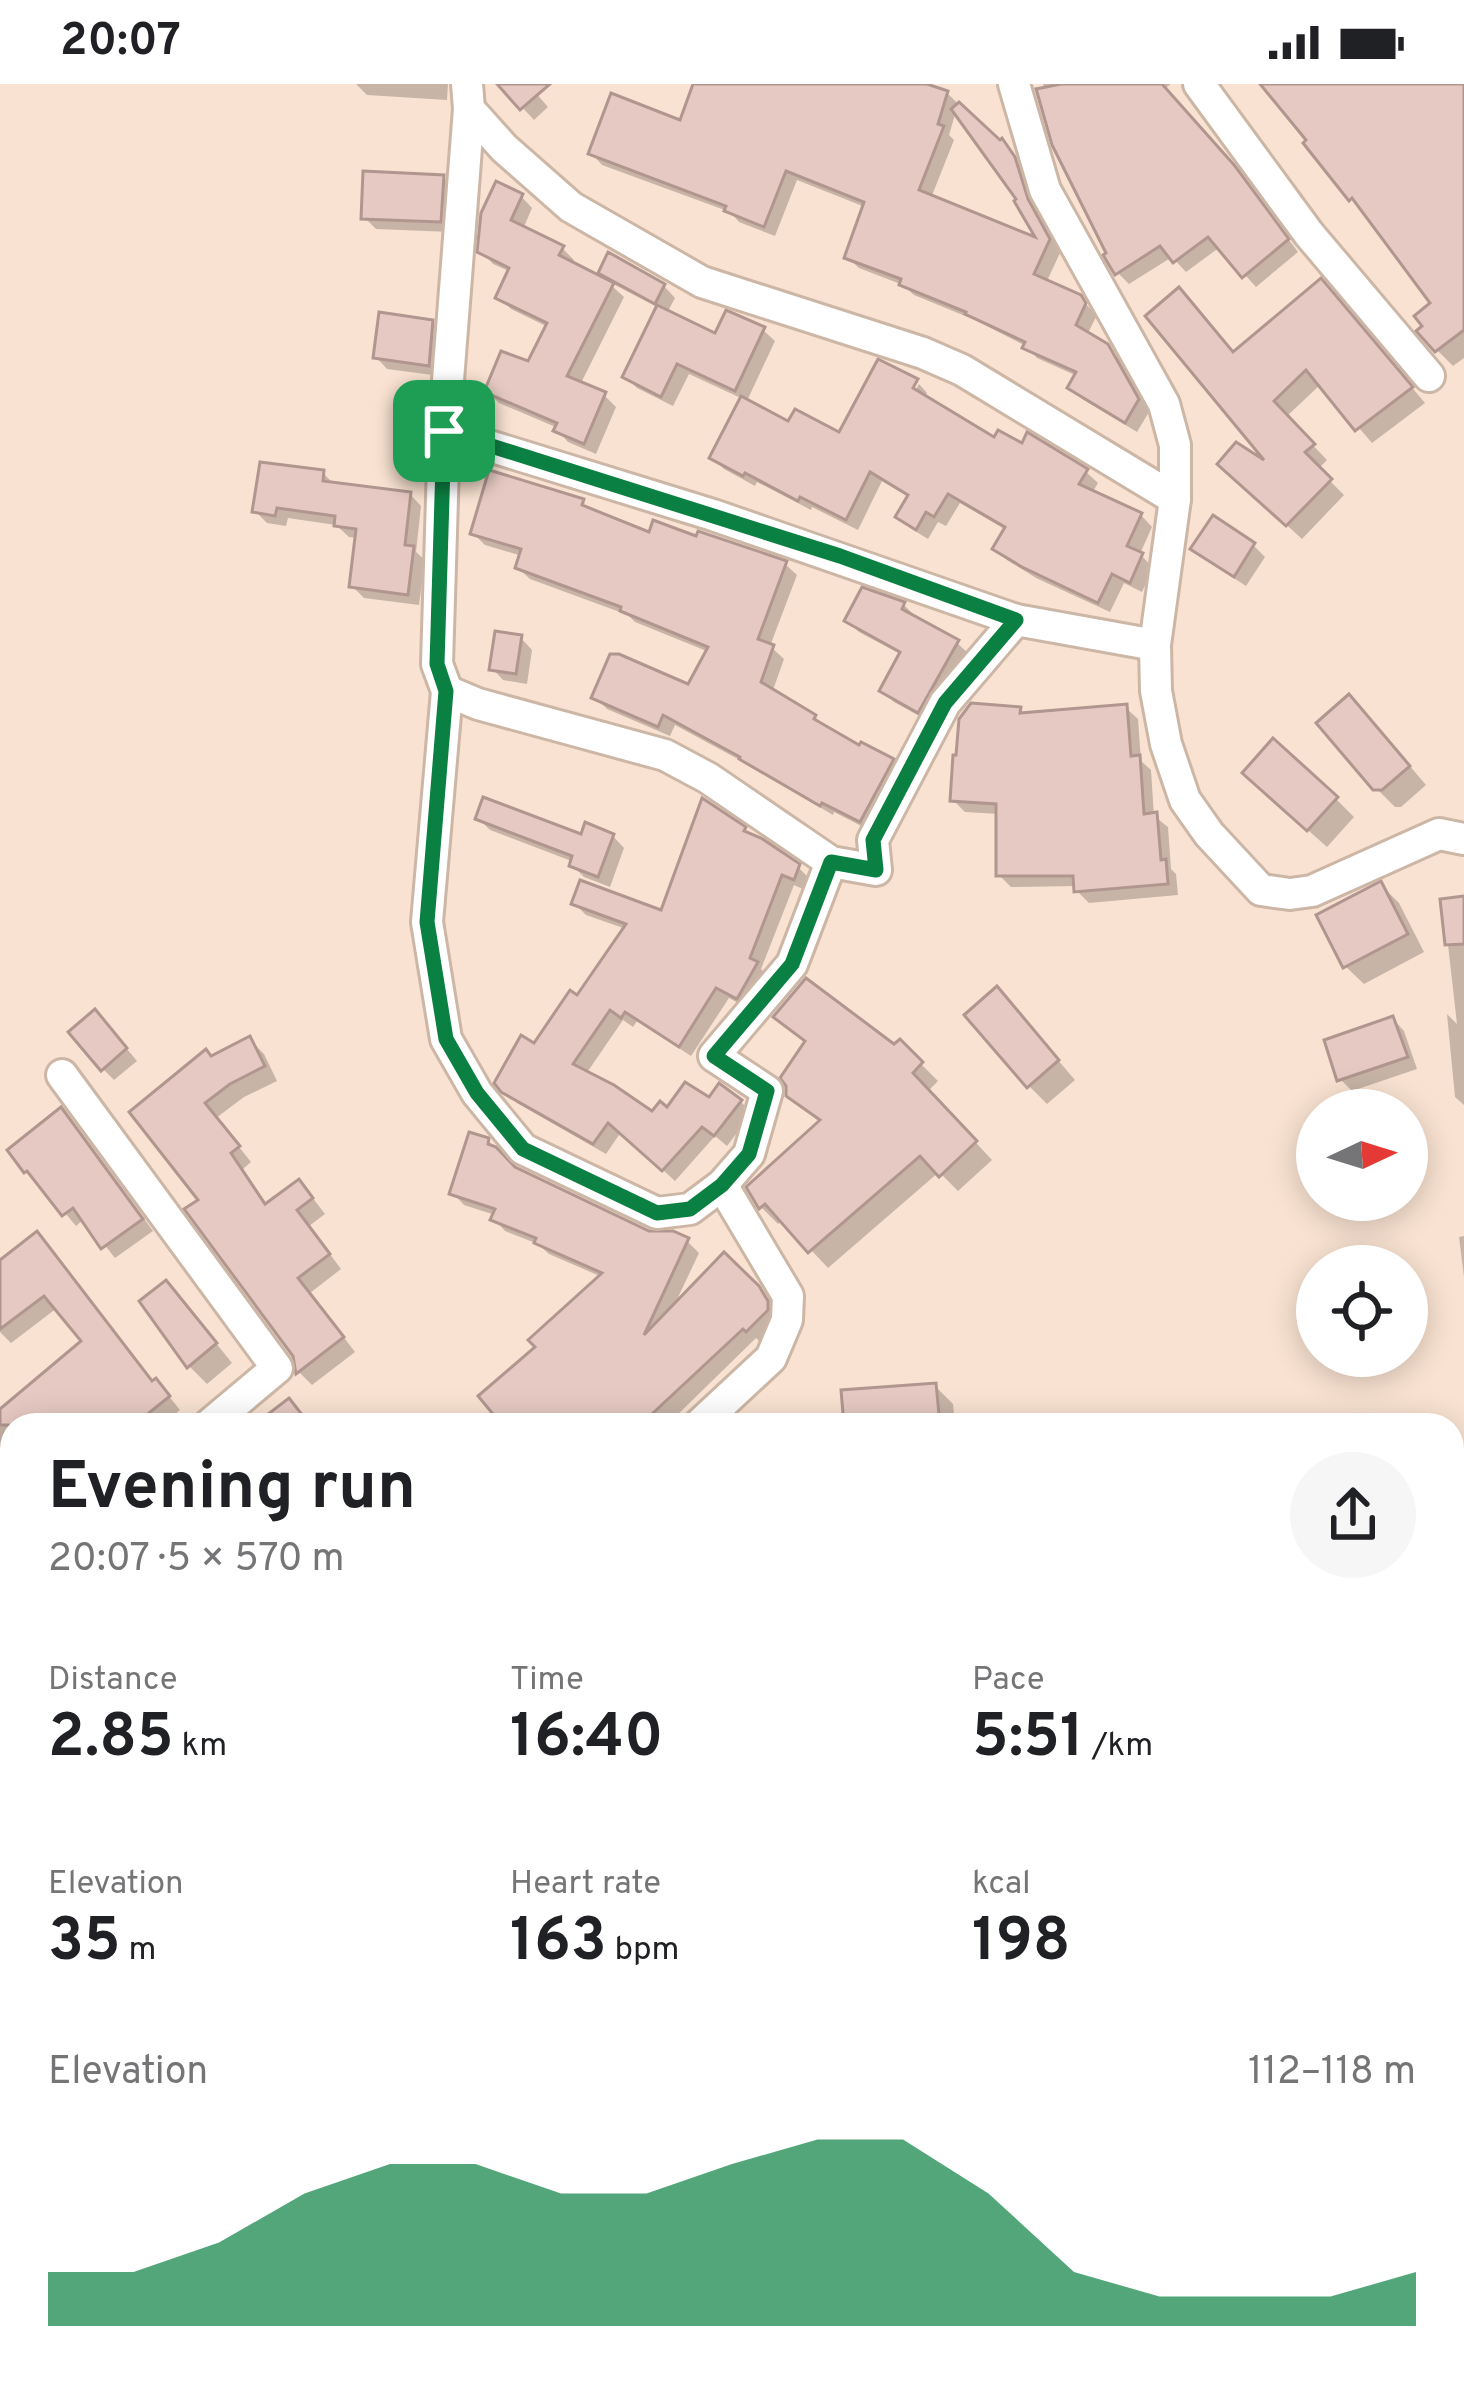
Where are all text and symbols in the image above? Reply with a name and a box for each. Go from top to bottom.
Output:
text: 20:07 [60,14,181,71]
pin [393,380,495,482]
icon: arrive [411,398,477,464]
north arrow [1296,1089,1428,1221]
map controls [1296,1089,1428,1377]
button: locate [1296,1245,1428,1377]
text: Evening run [48,1449,416,1532]
button: share [1290,1452,1416,1578]
text: 20:07 · 5 × 570 m [48,1536,345,1585]
text: Distance [48,1660,178,1702]
text: Time [510,1660,584,1702]
text: Pace [972,1660,1045,1702]
text: 2.85 [48,1702,174,1778]
text: 16:40 [510,1702,663,1778]
text: 5:51 [972,1702,1084,1778]
text: km [174,1726,227,1768]
text: /km [1084,1726,1153,1768]
text: Elevation [48,1864,184,1906]
text: Heart rate [510,1864,661,1906]
text: kcal [972,1864,1031,1906]
text: 35 [48,1906,121,1982]
text: 163 [510,1906,607,1982]
text: 198 [972,1906,1071,1982]
text: m [121,1930,156,1972]
text: bpm [607,1930,679,1972]
text: Elevation [48,2049,208,2098]
text: 112–118 m [1248,2049,1416,2098]

